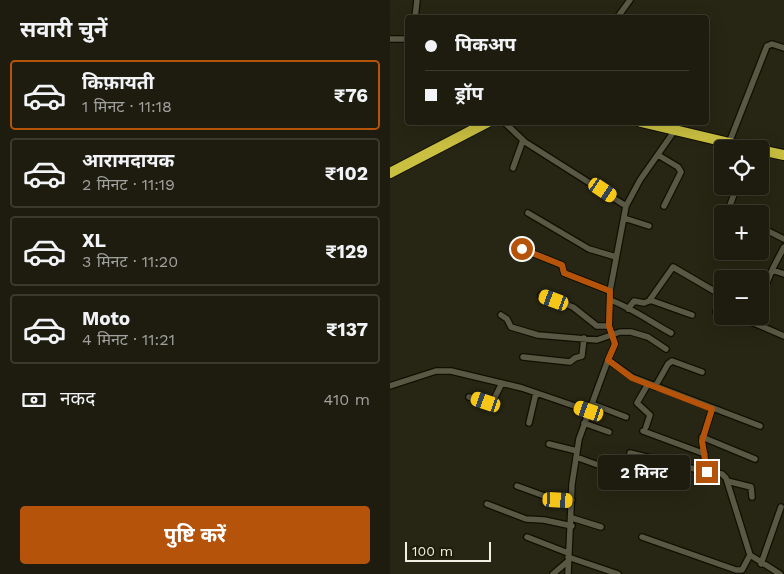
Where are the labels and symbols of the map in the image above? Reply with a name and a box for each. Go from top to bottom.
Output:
car [586,175,619,205]
route start [511,238,533,260]
car [537,288,570,312]
car [469,390,502,414]
car [572,399,605,423]
callout: 2 मिनट [597,454,690,490]
route end [696,461,718,483]
car [542,492,573,508]
scale bar [405,539,491,562]

